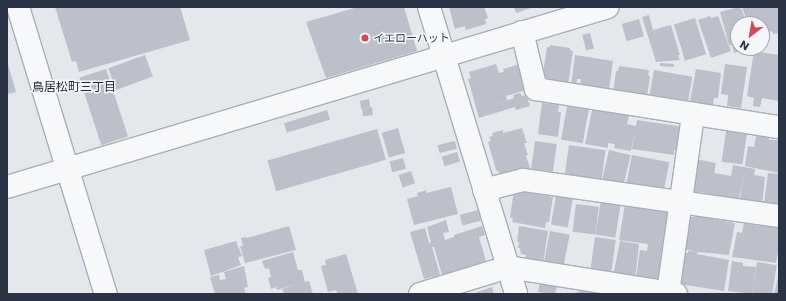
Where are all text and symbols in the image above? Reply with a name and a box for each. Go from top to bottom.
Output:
north arrow [730,16,770,56]
place label: イエローハット [373,31,450,45]
marker: イエローハット [360,33,370,43]
text: N [737,36,752,54]
district label: 鳥居松町三丁目 [32,80,116,94]

